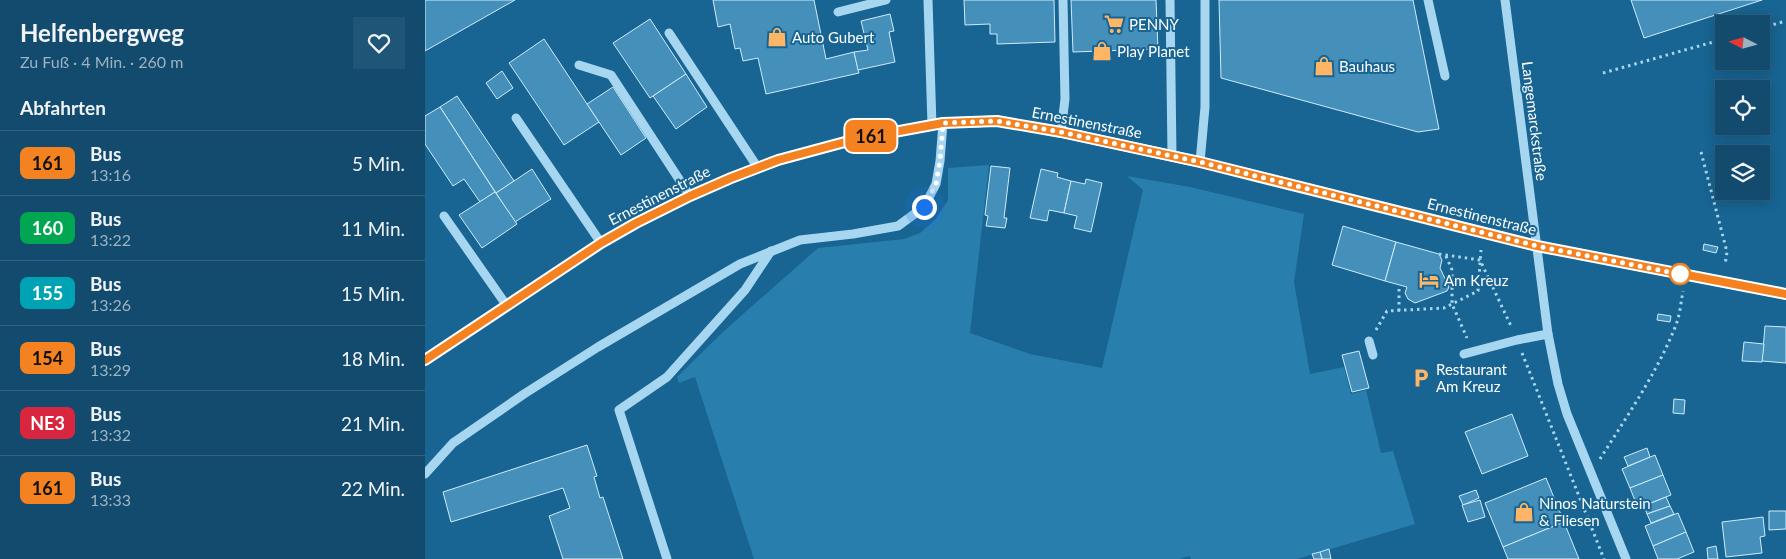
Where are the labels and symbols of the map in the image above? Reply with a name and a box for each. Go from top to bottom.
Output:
supermarket icon: PENNY [1103,13,1125,35]
place label: PENNY [1129,15,1180,33]
north arrow [1715,15,1770,70]
shop icon: Auto Gubert [766,26,788,48]
place label: Auto Gubert [792,28,875,46]
shop icon: Play Planet [1091,40,1113,62]
place label: Play Planet [1117,42,1190,60]
shop icon: Bauhaus [1313,55,1335,77]
place label: Bauhaus [1339,57,1395,75]
street label: Langemarckstraße [1519,60,1551,182]
street label: Ernestinenstraße [1030,102,1144,142]
line badge: 161 [842,120,900,152]
street label: Ernestinenstraße [605,162,713,228]
street label: Ernestinenstraße [1426,194,1539,238]
your location [912,195,937,220]
unlabelled marker [1669,263,1691,285]
hotel icon: Am Kreuz [1418,269,1440,291]
place label: Am Kreuz [1444,271,1509,289]
place label: Restaurant Am Kreuz [1436,360,1508,395]
parking icon: Restaurant Am Kreuz [1410,367,1432,389]
place label: Ninos Naturstein & Fliesen [1539,494,1651,529]
shop icon: Ninos Naturstein & Fliesen [1513,501,1535,523]

